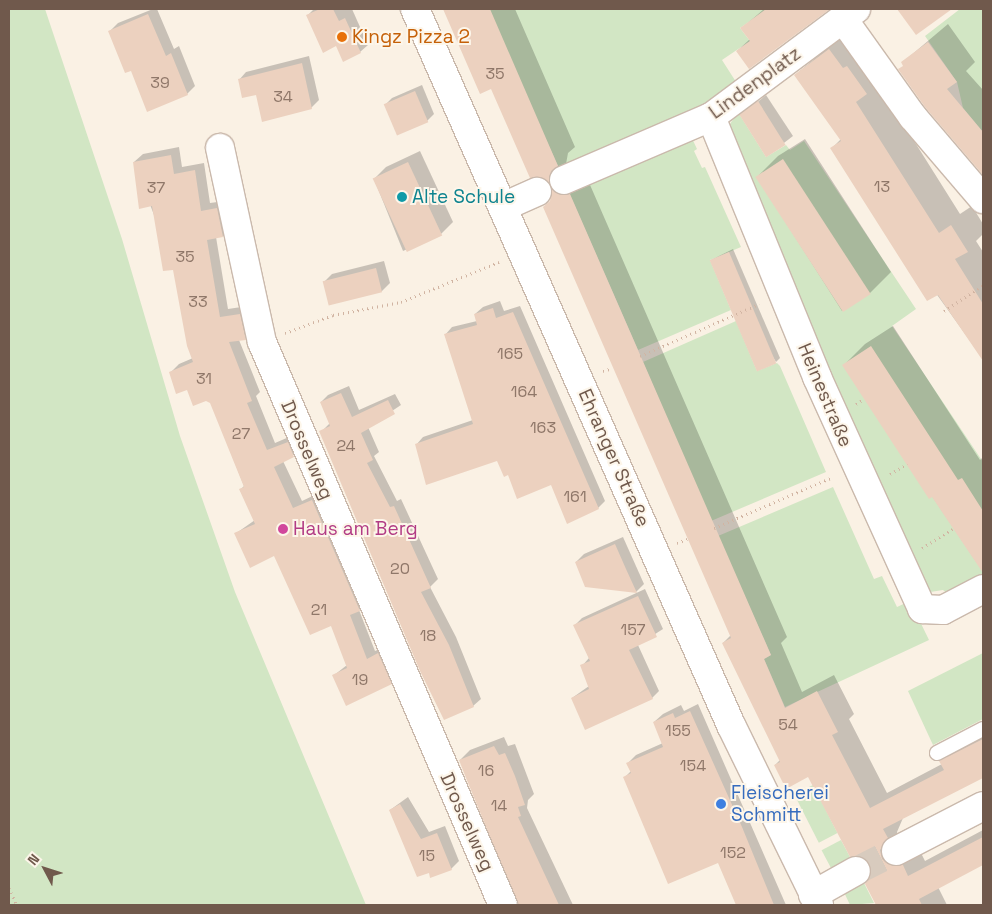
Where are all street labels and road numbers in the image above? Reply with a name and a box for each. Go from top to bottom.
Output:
street label: Lindenplatz [705,42,805,124]
street label: Heinestraße [793,340,857,450]
street label: Ehranger Straße [573,385,655,531]
street label: Drosselweg [276,397,338,503]
street label: Drosselweg [435,769,499,875]

